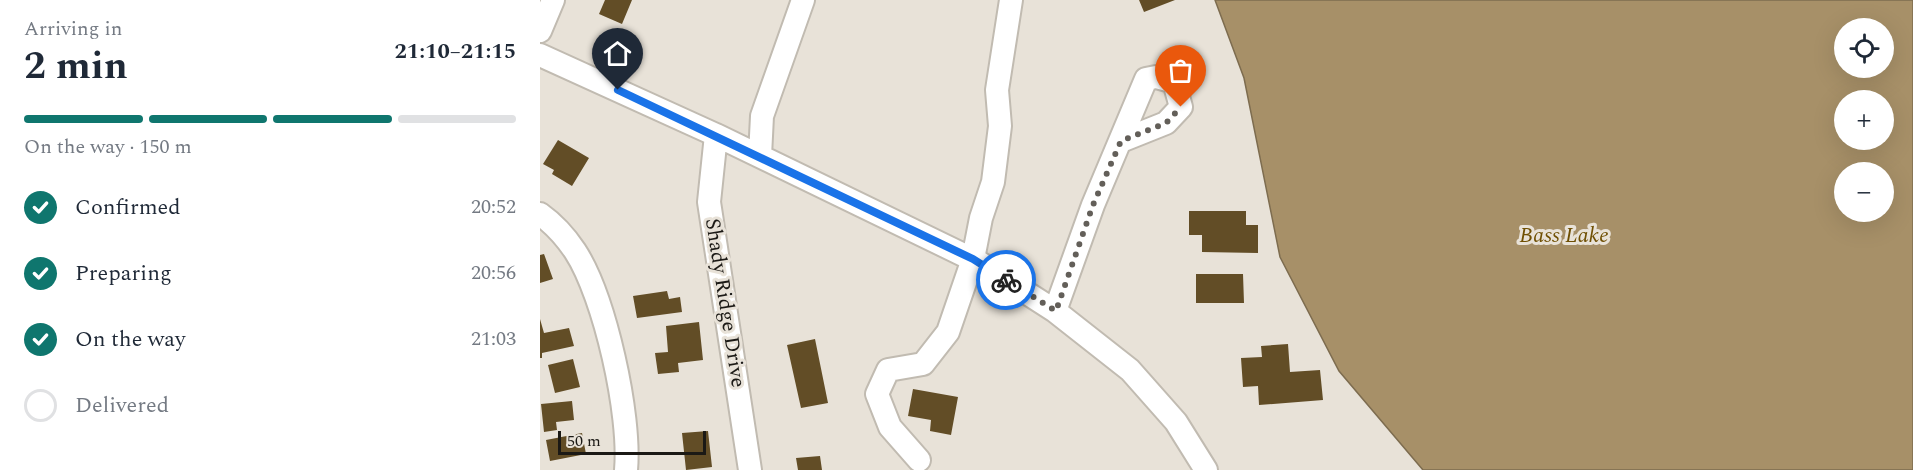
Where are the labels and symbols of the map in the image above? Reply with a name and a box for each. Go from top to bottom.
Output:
pin [592,28,643,90]
pin [1155,45,1206,107]
street label: Shady Ridge Drive [696,216,754,390]
water label: Bass Lake [1519,219,1609,252]
courier [976,250,1036,310]
scale bar [558,428,706,456]

